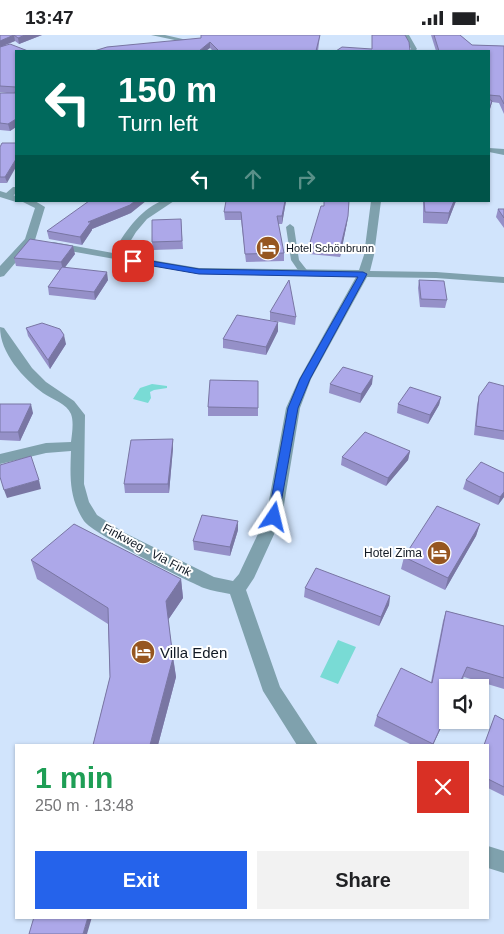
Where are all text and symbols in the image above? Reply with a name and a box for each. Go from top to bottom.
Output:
text: 13:47 [25,7,74,28]
icon: left [35,70,100,135]
text: 150 m [118,70,217,109]
text: Turn left [118,111,198,136]
icon: left [186,165,214,193]
icon: ahead [239,165,267,193]
icon: right [292,165,320,193]
hotel icon: Hotel Schönbrunn [255,235,281,261]
pin [112,240,154,282]
place label: Hotel Schönbrunn [286,242,374,254]
icon: arrive [119,247,147,275]
position arrow [247,490,299,542]
street label: Finkweg - Via Fink [100,521,195,580]
hotel icon: Hotel Zima [426,540,452,566]
place label: Hotel Zima [364,546,422,560]
hotel icon: Villa Eden [130,639,156,665]
place label: Villa Eden [160,644,227,661]
map controls [439,679,489,729]
button: sound [439,679,489,729]
text: 1 min [35,761,113,794]
button: close [417,761,469,813]
text: 250 m · 13:48 [35,797,134,814]
button: Exit [35,851,247,909]
button: Share [257,851,469,909]

